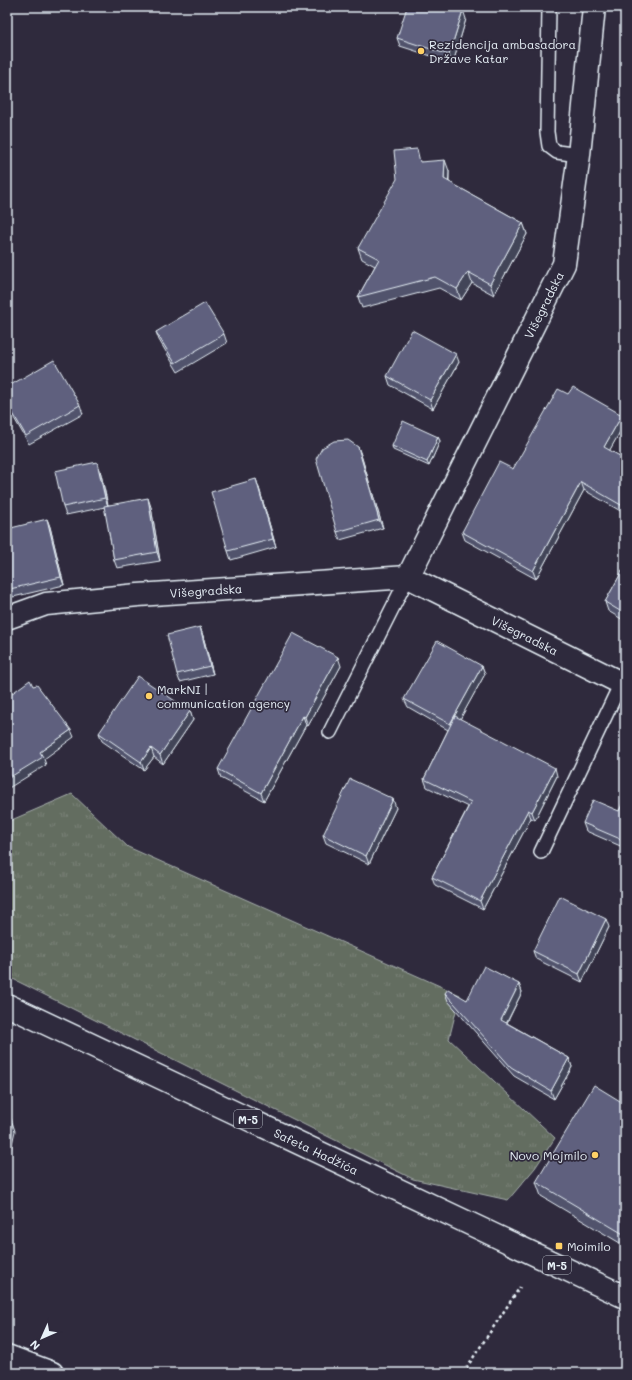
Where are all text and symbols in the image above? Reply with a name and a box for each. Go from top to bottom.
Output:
place label: Rezidencija ambasadora Države Katar [429,36,576,66]
marker: Rezidencija ambasadora Države Katar [416,46,426,56]
street label: Višegradska [520,269,567,341]
street label: Višegradska [169,580,243,601]
street label: Višegradska [489,612,561,659]
place label: MarkNI | communication agency [157,681,290,711]
marker: MarkNI | communication agency [144,691,154,701]
road number: M-5 [234,1110,262,1128]
street label: Safeta Hadžića [271,1124,361,1178]
place label: Novo Mojmilo [510,1147,587,1163]
marker: Novo Mojmilo [590,1150,600,1160]
place label: Moimilo [567,1238,611,1254]
marker: Moimilo [554,1241,564,1251]
road number: M-5 [543,1256,571,1274]
north arrow [22,1318,62,1358]
text: N [26,1337,43,1354]

